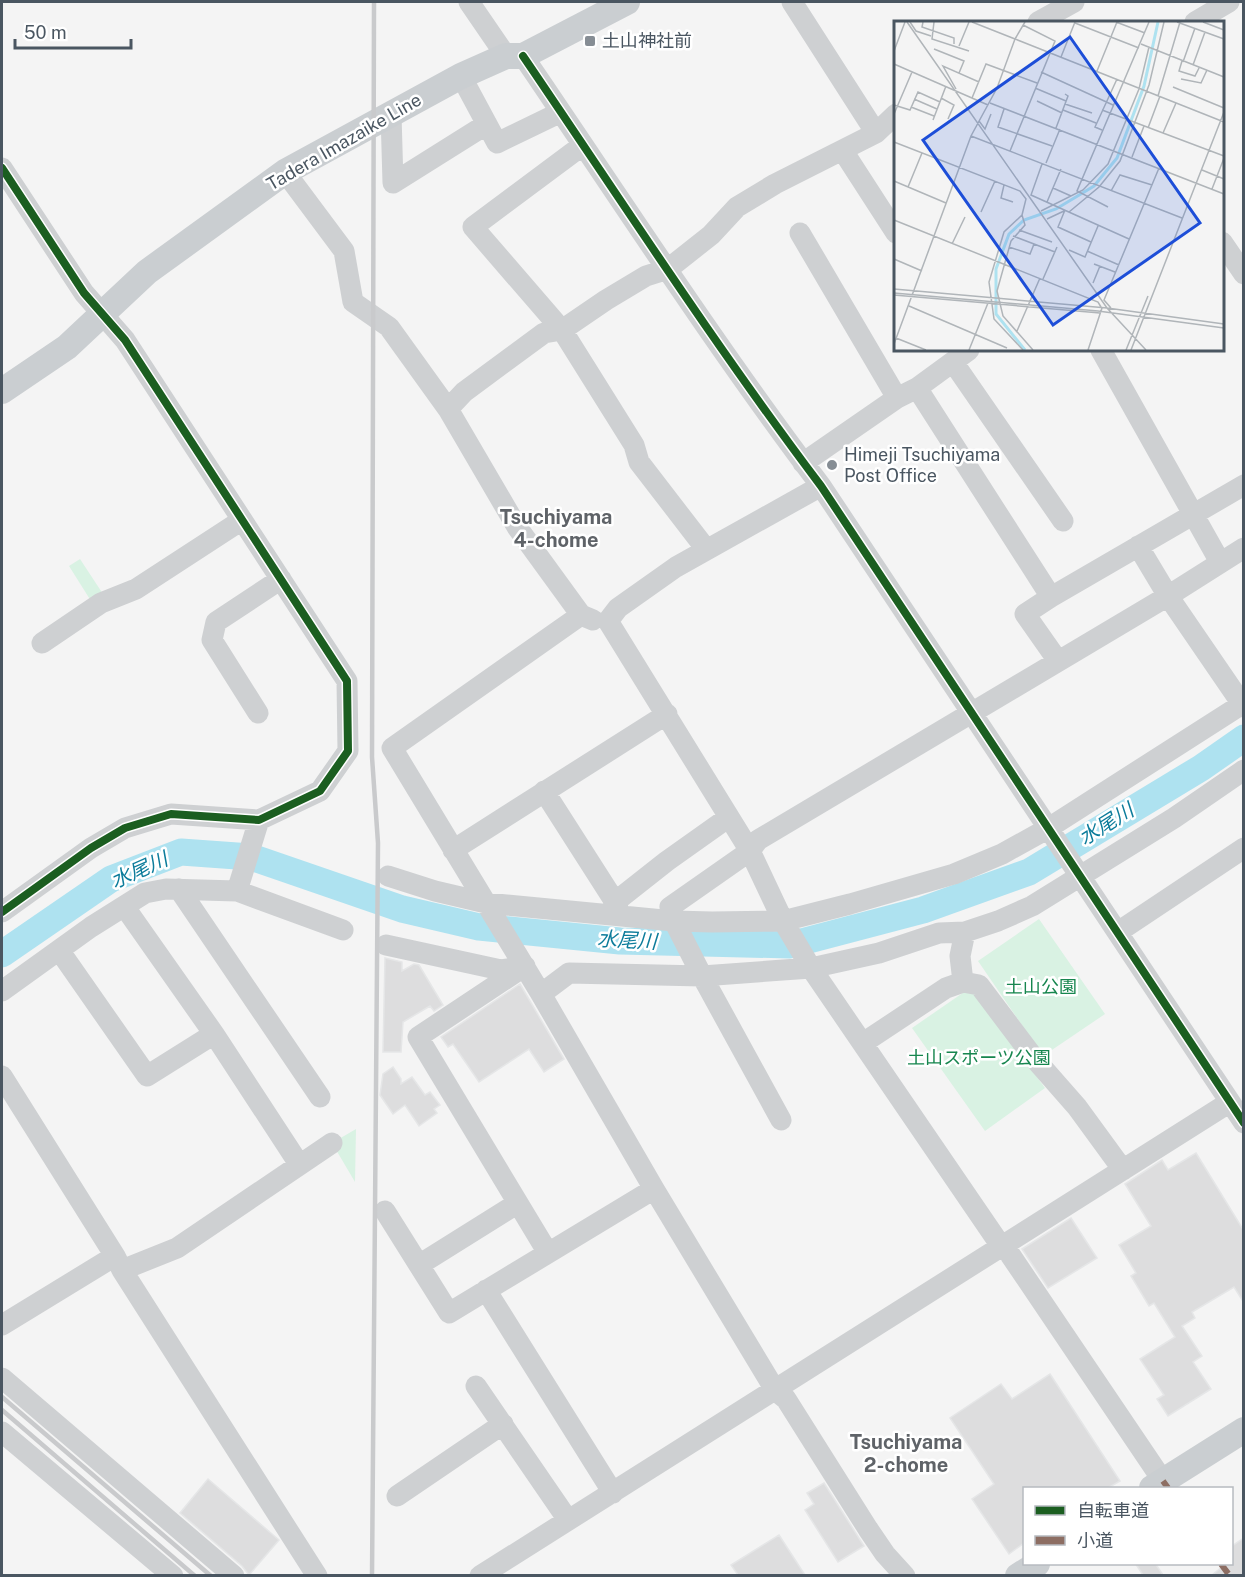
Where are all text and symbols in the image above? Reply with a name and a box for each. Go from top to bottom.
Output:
scale bar [15,12,130,50]
inset map [894,21,1224,351]
text: 50 m [24,22,67,43]
place label: 土山神社前 [602,30,692,51]
marker: 土山神社前 [583,34,597,48]
street label: Tadera Imazaike Line [263,89,425,194]
place label: Himeji Tsuchiyama Post Office [844,444,1000,486]
marker: Himeji Tsuchiyama Post Office [825,458,839,472]
district label: Tsuchiyama 4-chome [500,505,612,552]
water label: 水尾川 [1074,797,1139,850]
water label: 水尾川 [107,846,173,893]
water label: 水尾川 [596,926,660,954]
park label: 土山公園 [1005,976,1077,997]
park label: 土山スポーツ公園 [907,1047,1051,1068]
district label: Tsuchiyama 2-chome [850,1430,962,1477]
legend [1023,1487,1233,1565]
text: 自転車道 [1077,1500,1149,1521]
text: 小道 [1077,1530,1113,1551]

